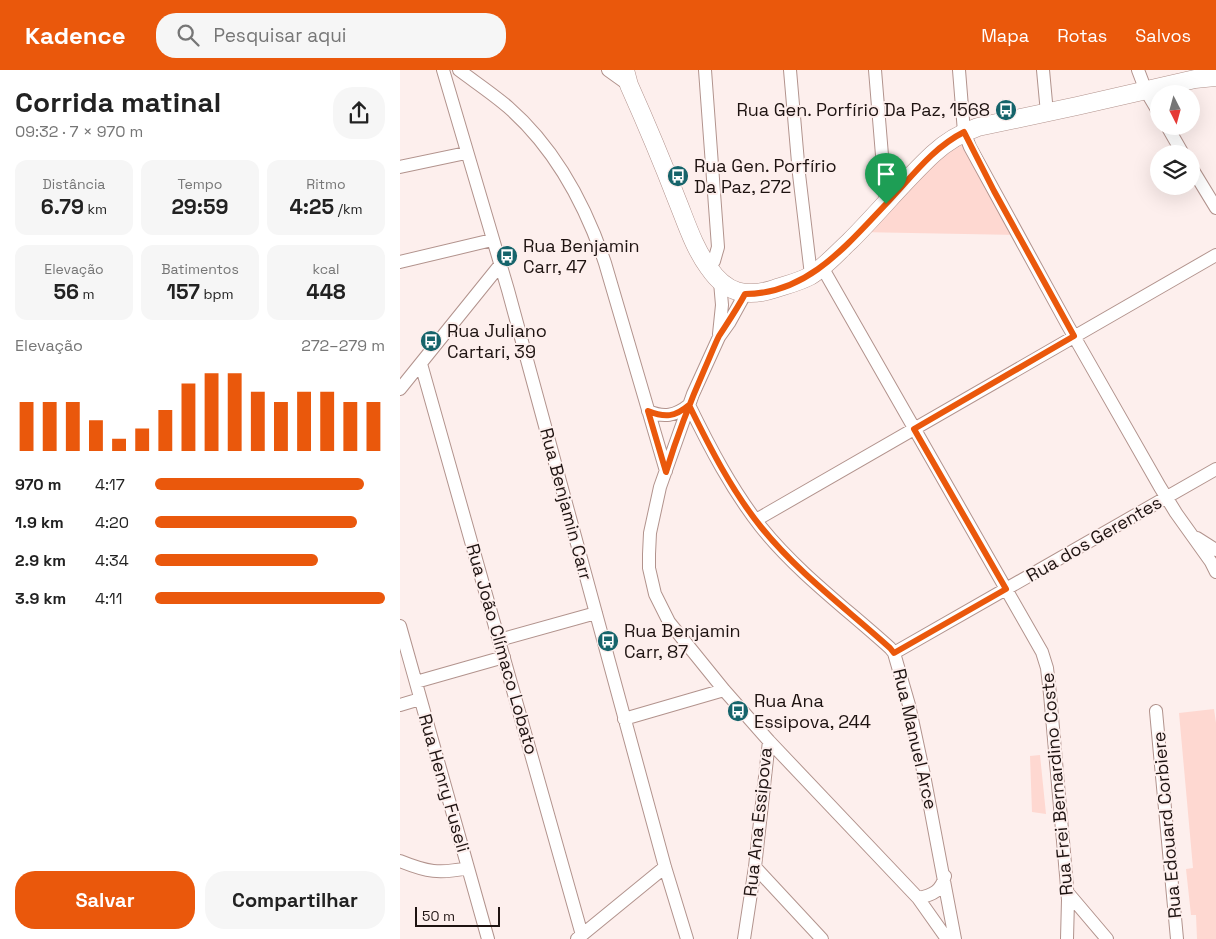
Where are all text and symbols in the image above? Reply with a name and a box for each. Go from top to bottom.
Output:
search box [156,13,506,58]
text: Kadence [25,20,126,51]
icon: search [174,21,202,49]
text: Pesquisar aqui [214,23,347,48]
text: Mapa [981,24,1029,47]
text: Rotas [1057,24,1107,47]
text: Salvos [1135,24,1191,47]
text: Corrida matinal [15,84,221,120]
north arrow [1150,85,1200,135]
map controls [1150,85,1200,195]
button: share [333,87,385,139]
place label: Rua Gen. Porfírio Da Paz, 1568 [736,98,990,121]
bus stop icon: Rua Gen. Porfírio Da Paz, 1568 [994,98,1018,122]
text: 09:32 · 7 × 970 m [15,121,143,142]
button: layers [1150,145,1200,195]
pin [865,153,907,204]
place label: Rua Gen. Porfírio Da Paz, 272 [694,154,837,198]
icon: arrive [872,160,900,188]
bus stop icon: Rua Gen. Porfírio Da Paz, 272 [666,164,690,188]
text: Distância [43,175,105,193]
text: Tempo [178,175,222,193]
text: Ritmo [306,175,346,193]
text: 6.79 [41,193,84,220]
text: 29:59 [171,193,229,220]
text: 4:25 [289,193,334,220]
text: km [84,200,107,218]
text: /km [334,200,363,218]
place label: Rua Benjamin Carr, 47 [523,234,640,278]
bus stop icon: Rua Benjamin Carr, 47 [495,244,519,268]
text: Elevação [44,260,104,278]
text: Batimentos [161,260,239,278]
text: kcal [312,260,340,278]
text: 56 [53,278,79,305]
text: 157 [166,278,200,305]
text: 448 [306,278,346,305]
text: m [79,285,95,303]
text: bpm [200,285,234,303]
place label: Rua Juliano Cartari, 39 [447,319,547,363]
bus stop icon: Rua Juliano Cartari, 39 [419,329,443,353]
text: Elevação [15,335,83,356]
text: 272–279 m [301,335,385,356]
street label: Rua Benjamin Carr [535,425,598,583]
text: 970 m [15,474,61,495]
text: 4:17 [95,474,125,495]
street label: Rua dos Gerentes [1022,490,1166,587]
text: 1.9 km [15,512,64,533]
text: 4:20 [95,512,129,533]
street label: Rua João Clímaco Lobato [461,541,544,757]
text: 2.9 km [15,550,66,571]
text: 4:34 [95,550,129,571]
text: 3.9 km [15,588,66,609]
text: 4:11 [95,588,122,609]
place label: Rua Benjamin Carr, 87 [624,619,741,663]
bus stop icon: Rua Benjamin Carr, 87 [596,629,620,653]
street label: Rua Manuel Arce [888,666,943,812]
street label: Rua Frei Bernardino Coste [1035,672,1078,897]
place label: Rua Ana Essipova, 244 [754,689,871,733]
bus stop icon: Rua Ana Essipova, 244 [726,699,750,723]
street label: Rua Henry Fuseli [414,711,475,855]
street label: Rua Edouard Corbiere [1147,731,1186,919]
street label: Rua Ana Essipova [738,746,777,898]
button: Salvar [15,871,195,929]
button: Compartilhar [205,871,385,929]
scale bar [415,904,500,927]
text: 50 m [422,907,455,925]

